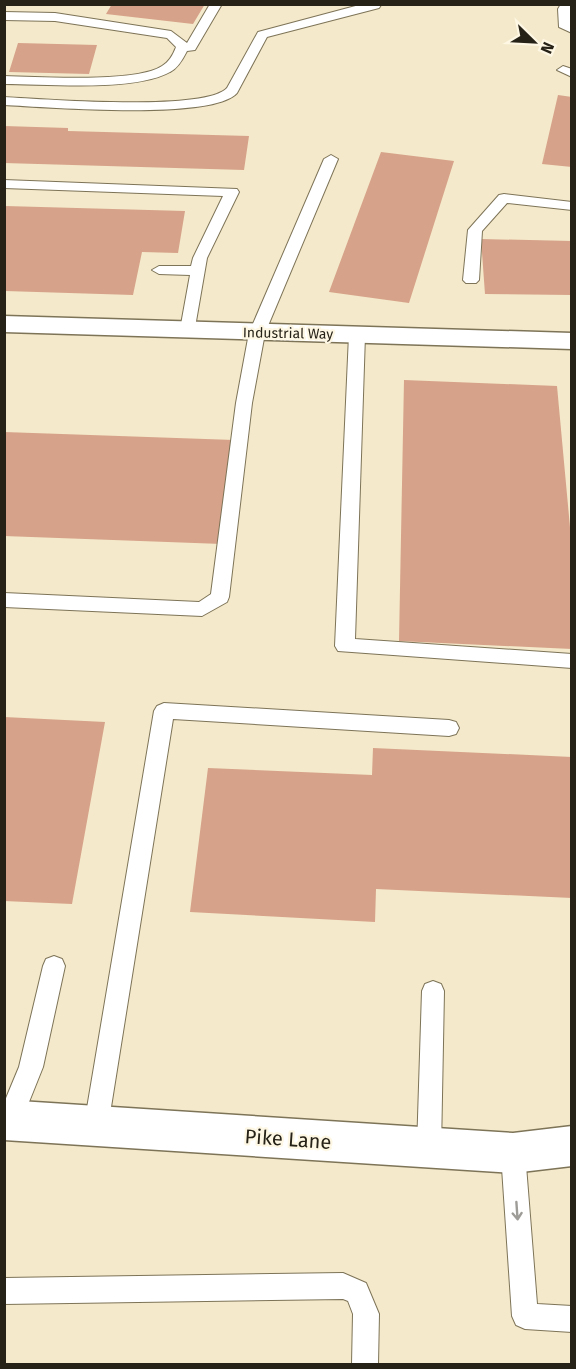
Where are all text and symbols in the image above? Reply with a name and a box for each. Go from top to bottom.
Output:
north arrow [504,12,564,72]
text: N [536,39,558,57]
street label: Industrial Way [243,324,334,343]
street label: Pike Lane [244,1124,332,1154]
one-way arrow [512,1201,523,1221]

